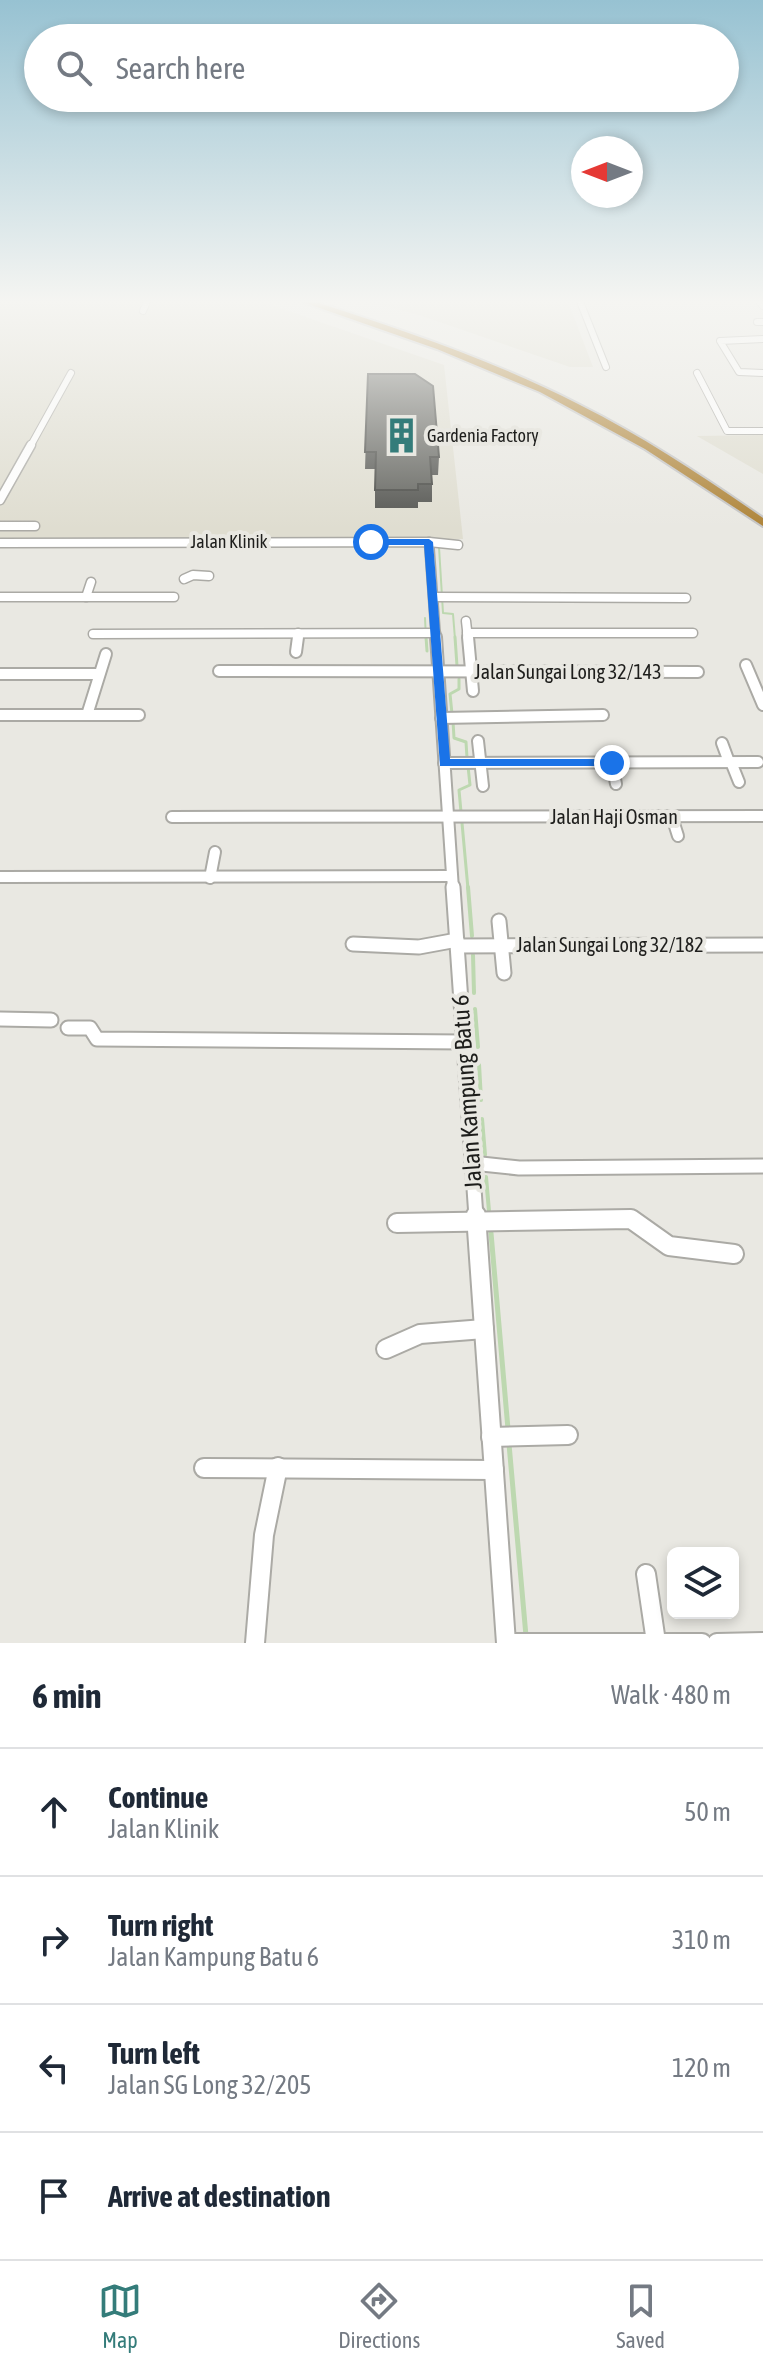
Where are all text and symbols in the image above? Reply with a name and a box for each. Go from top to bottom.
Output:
search box [24,24,739,112]
icon: search [52,46,96,90]
text: Search here [116,51,245,85]
north arrow [571,136,643,208]
building icon: Gardenia Factory [382,417,420,455]
place label: Gardenia Factory [427,425,539,446]
route start [353,524,389,560]
street label: Jalan Klinik [191,531,268,552]
street label: Jalan Sungai Long 32/143 [474,660,662,683]
route end [594,745,630,781]
street label: Jalan Haji Osman [550,805,678,828]
street label: Jalan Sungai Long 32/182 [516,933,704,956]
street label: Jalan Kampung Batu 6 [446,994,487,1190]
map controls [667,1547,739,1619]
button: layers [667,1547,739,1619]
text: 6 min [32,1676,101,1715]
text: Walk · 480 m [611,1680,731,1710]
text: Continue [108,1780,208,1814]
icon: ahead [32,1790,76,1834]
text: 50 m [684,1797,731,1827]
text: Jalan Klinik [108,1814,219,1844]
text: Turn right [108,1908,214,1942]
icon: right [32,1918,76,1962]
text: 310 m [672,1925,731,1955]
text: Jalan Kampung Batu 6 [108,1942,319,1972]
text: Turn left [108,2036,200,2070]
icon: left [32,2046,76,2090]
text: 120 m [672,2053,731,2083]
text: Jalan SG Long 32/205 [108,2070,311,2100]
icon: arrive [32,2174,76,2218]
text: Arrive at destination [108,2179,330,2213]
tab: Map [98,2279,142,2353]
tab: Directions [338,2279,420,2353]
tab: Saved [616,2279,665,2353]

